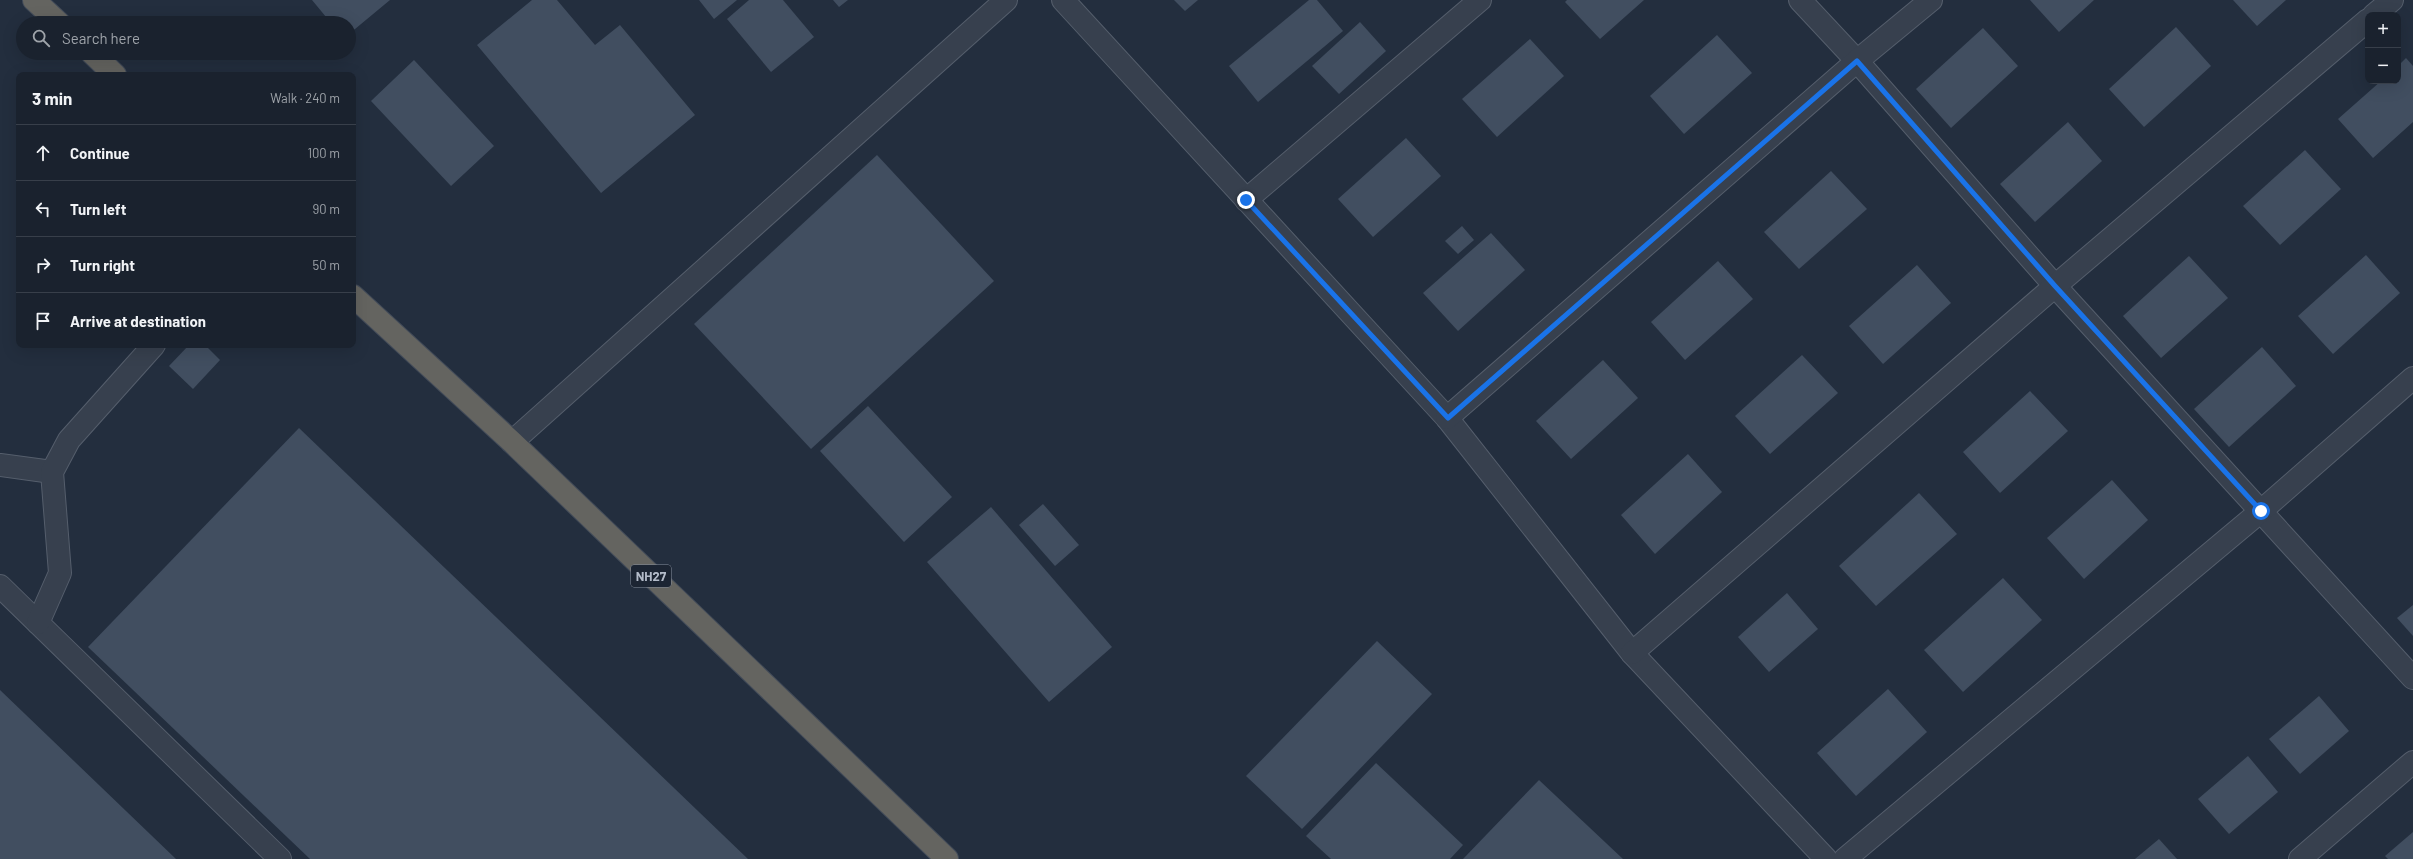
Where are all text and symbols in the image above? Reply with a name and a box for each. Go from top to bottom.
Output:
map controls [2365,12,2401,84]
button: + [2365,12,2401,48]
search box [16,16,356,60]
icon: search [30,27,52,49]
text: Search here [62,29,140,47]
button: − [2365,48,2401,84]
text: 3 min [32,88,72,108]
text: Walk · 240 m [270,90,340,106]
icon: ahead [32,142,54,164]
text: Continue [70,144,130,162]
text: 100 m [307,145,340,161]
route end [1237,191,1255,209]
icon: left [32,198,54,220]
text: Turn left [70,200,126,218]
text: 90 m [313,201,340,217]
icon: right [32,254,54,276]
text: Turn right [70,256,135,274]
text: 50 m [313,257,340,273]
icon: arrive [32,310,54,332]
text: Arrive at destination [70,312,206,330]
route start [2252,502,2270,520]
road number: NH27 [631,565,671,587]

